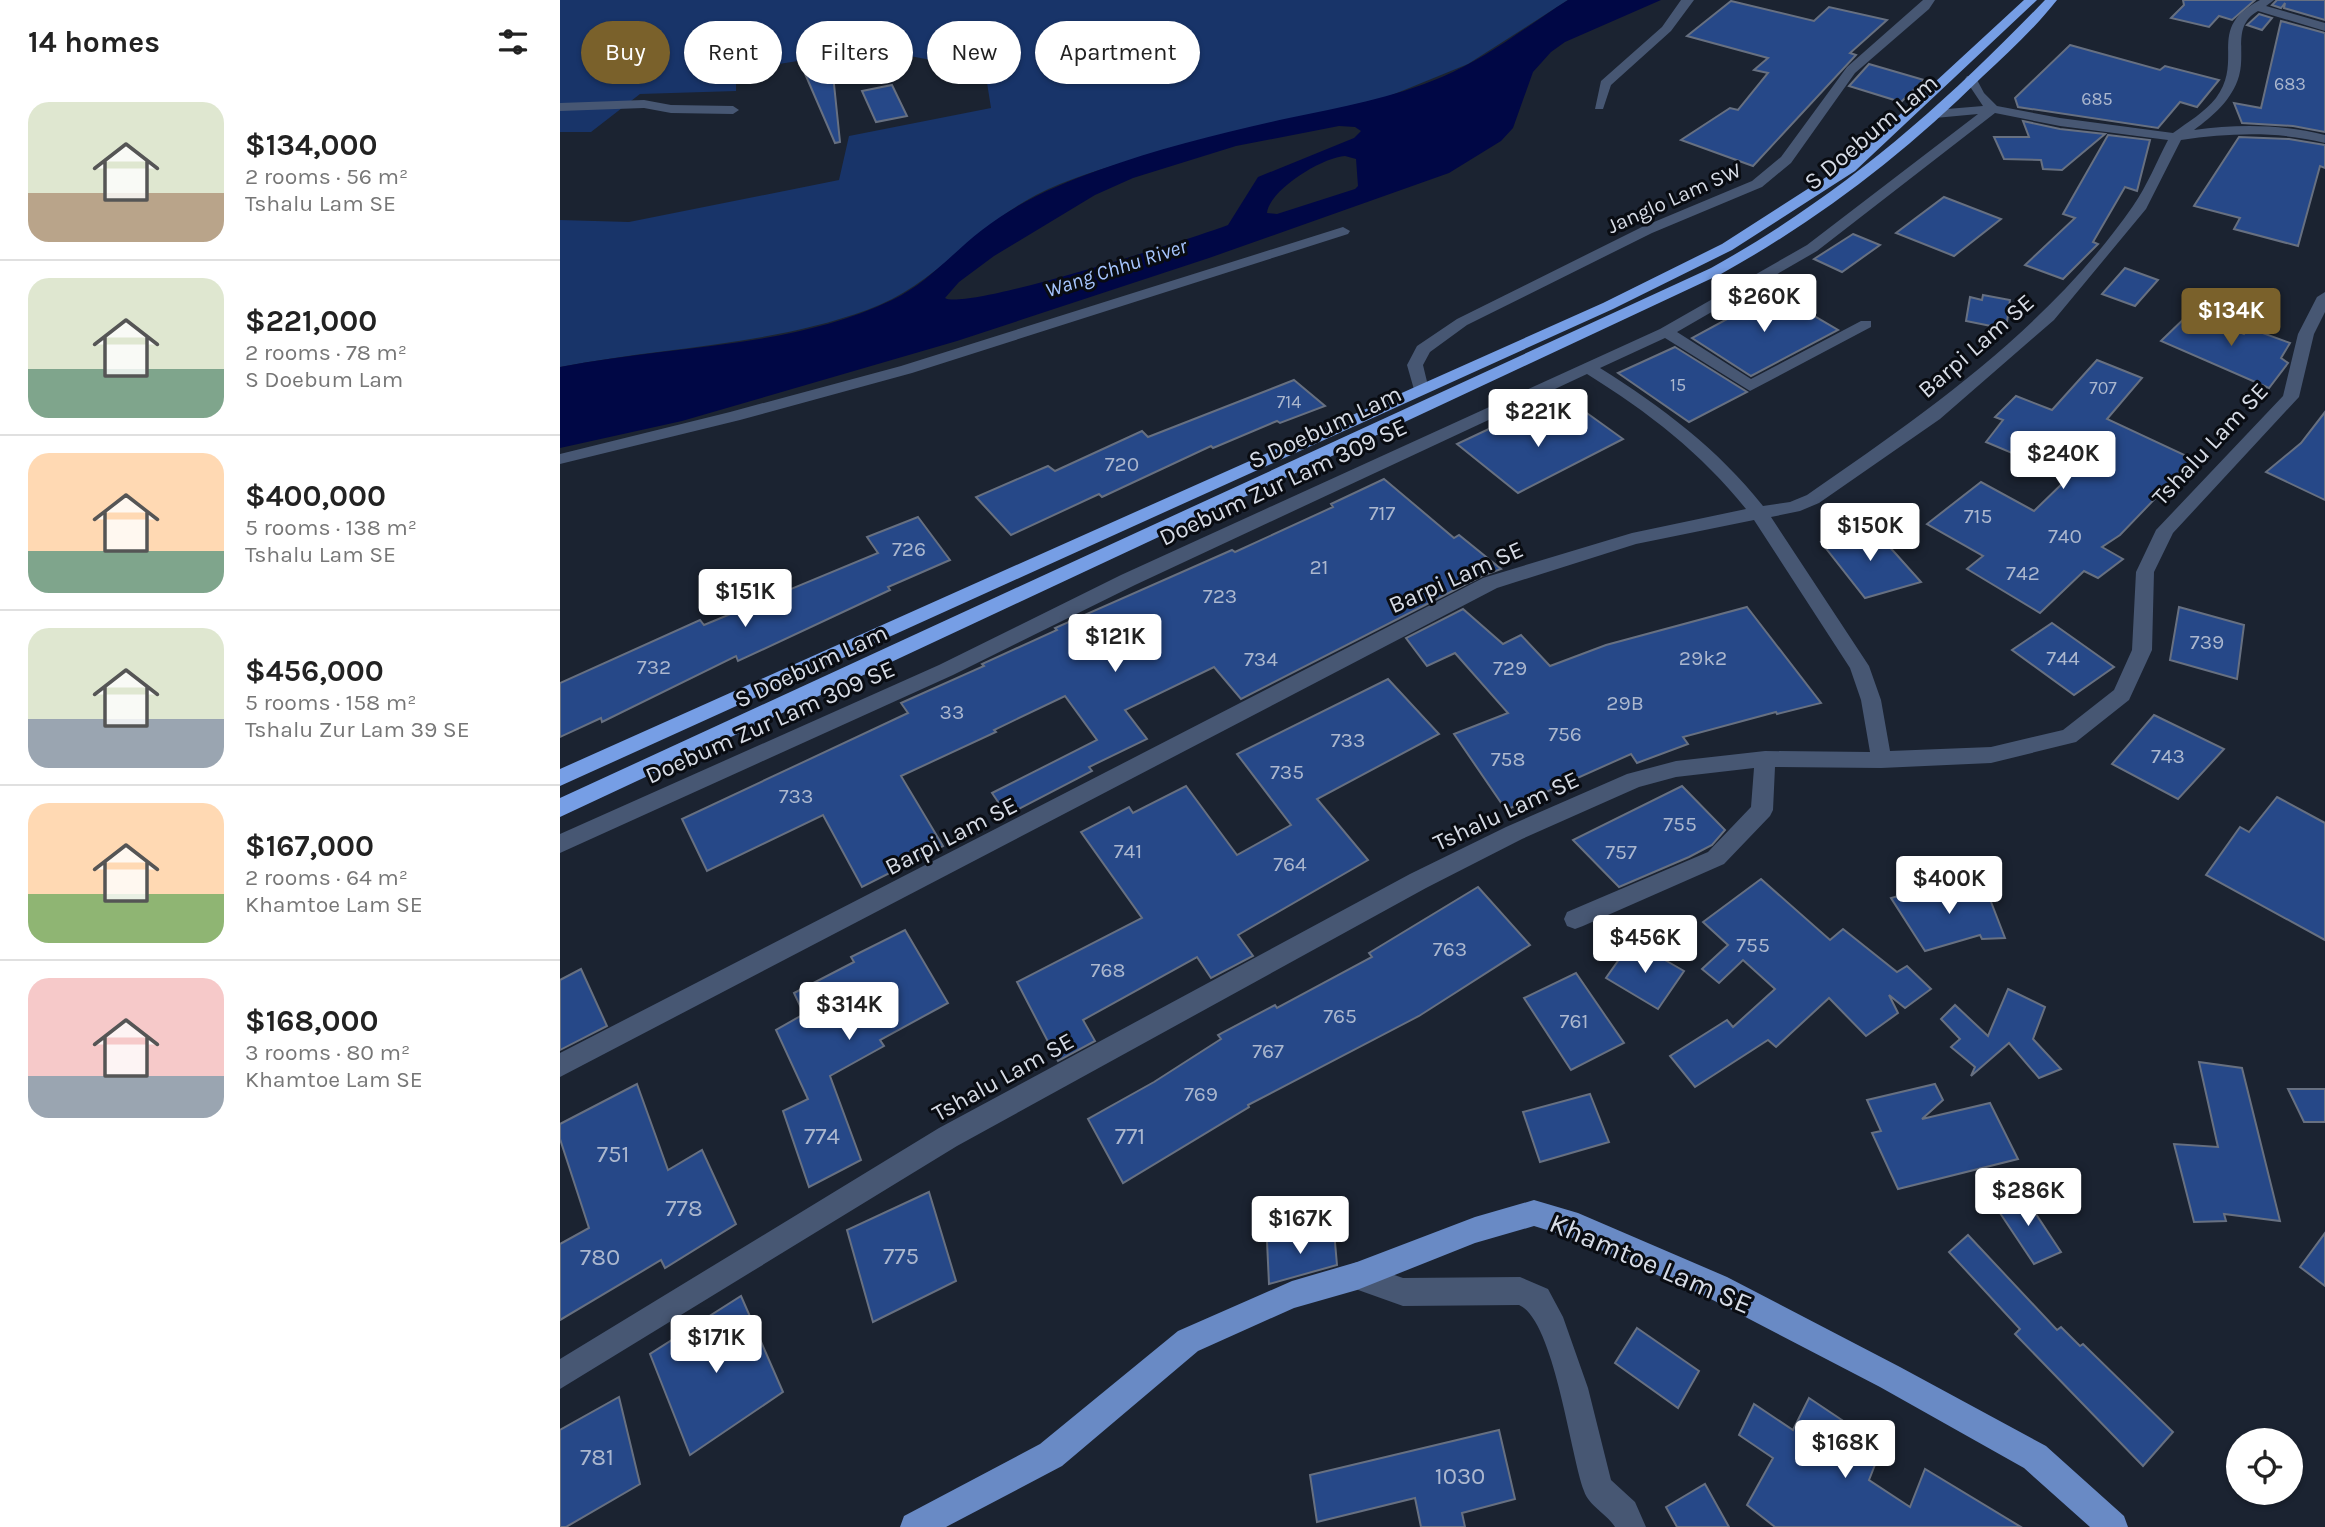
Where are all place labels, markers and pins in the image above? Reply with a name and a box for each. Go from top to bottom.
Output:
pin: $260K [1715,274,1813,334]
pin: $134K [2182,288,2280,348]
pin: $221K [1489,390,1587,449]
pin: $240K [2014,432,2112,491]
pin: $150K [1821,504,1919,563]
pin: $151K [696,570,794,629]
pin: $121K [1066,614,1164,674]
pin: $400K [1900,856,1998,916]
pin: $456K [1596,916,1694,975]
pin: $314K [800,982,898,1042]
pin: $286K [1979,1168,2077,1228]
pin: $167K [1251,1196,1349,1256]
pin: $171K [667,1316,765,1375]
pin: $168K [1796,1420,1894,1480]

